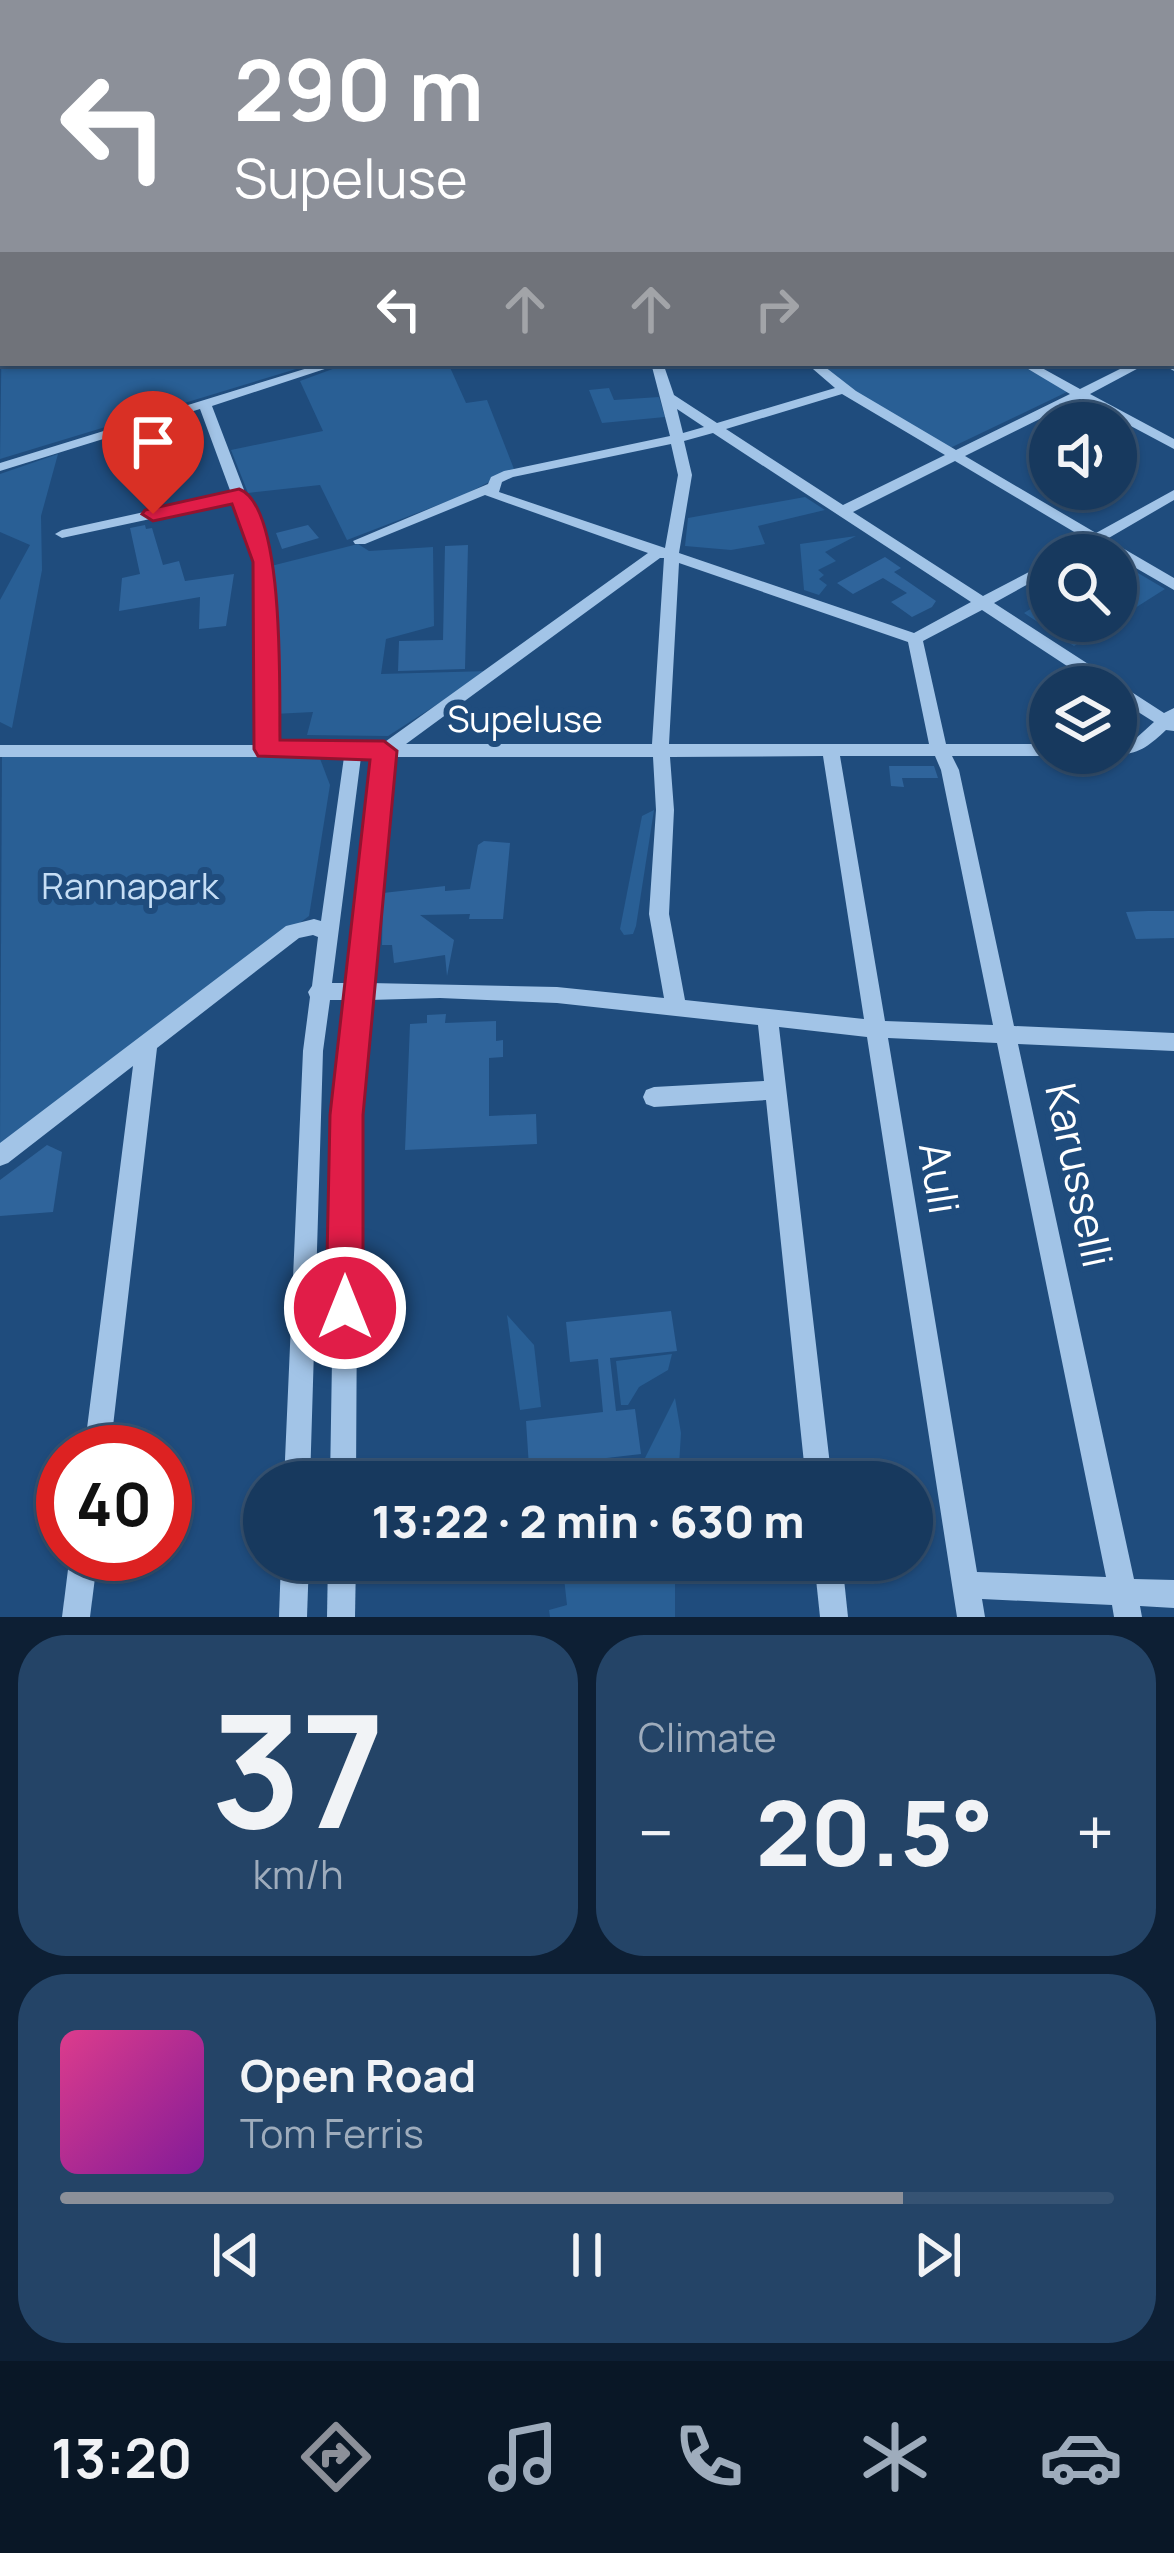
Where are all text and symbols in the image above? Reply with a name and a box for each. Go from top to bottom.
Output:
text: 290 m [234,31,484,146]
icon: left [36,48,192,204]
text: Supeluse [234,140,468,214]
icon: left [366,276,432,342]
icon: ahead [492,276,558,342]
icon: ahead [618,276,684,342]
icon: right [744,276,810,342]
pin [102,391,204,514]
map controls [1029,402,1137,774]
button: sound [1029,402,1137,510]
icon: arrive [120,409,186,475]
button: search [1029,534,1137,642]
button: layers [1029,666,1137,774]
street label: Supeluse [447,694,603,743]
park label: Rannapark [41,861,220,910]
street label: Karusselli [1032,1078,1128,1272]
street label: Auli [906,1138,974,1218]
position arrow [282,1245,408,1371]
speed limit sign: 40 [36,1425,192,1581]
text: 13:22 · 2 min · 630 m [371,1490,805,1552]
text: 37 [211,1662,385,1875]
text: Climate [638,1710,777,1764]
text: 20.5° [756,1770,993,1893]
text: − [638,1787,674,1877]
text: + [1076,1787,1114,1877]
text: km/h [253,1847,343,1901]
text: Open Road [240,2044,476,2106]
text: Tom Ferris [240,2106,424,2160]
icon: previous [203,2222,269,2288]
icon: pause [554,2222,620,2288]
icon: next [905,2222,971,2288]
icon: directions [294,2415,378,2499]
icon: music [481,2415,565,2499]
icon: phone [667,2415,751,2499]
icon: climate [853,2415,937,2499]
icon: car [1039,2415,1123,2499]
text: 13:20 [51,2420,192,2494]

